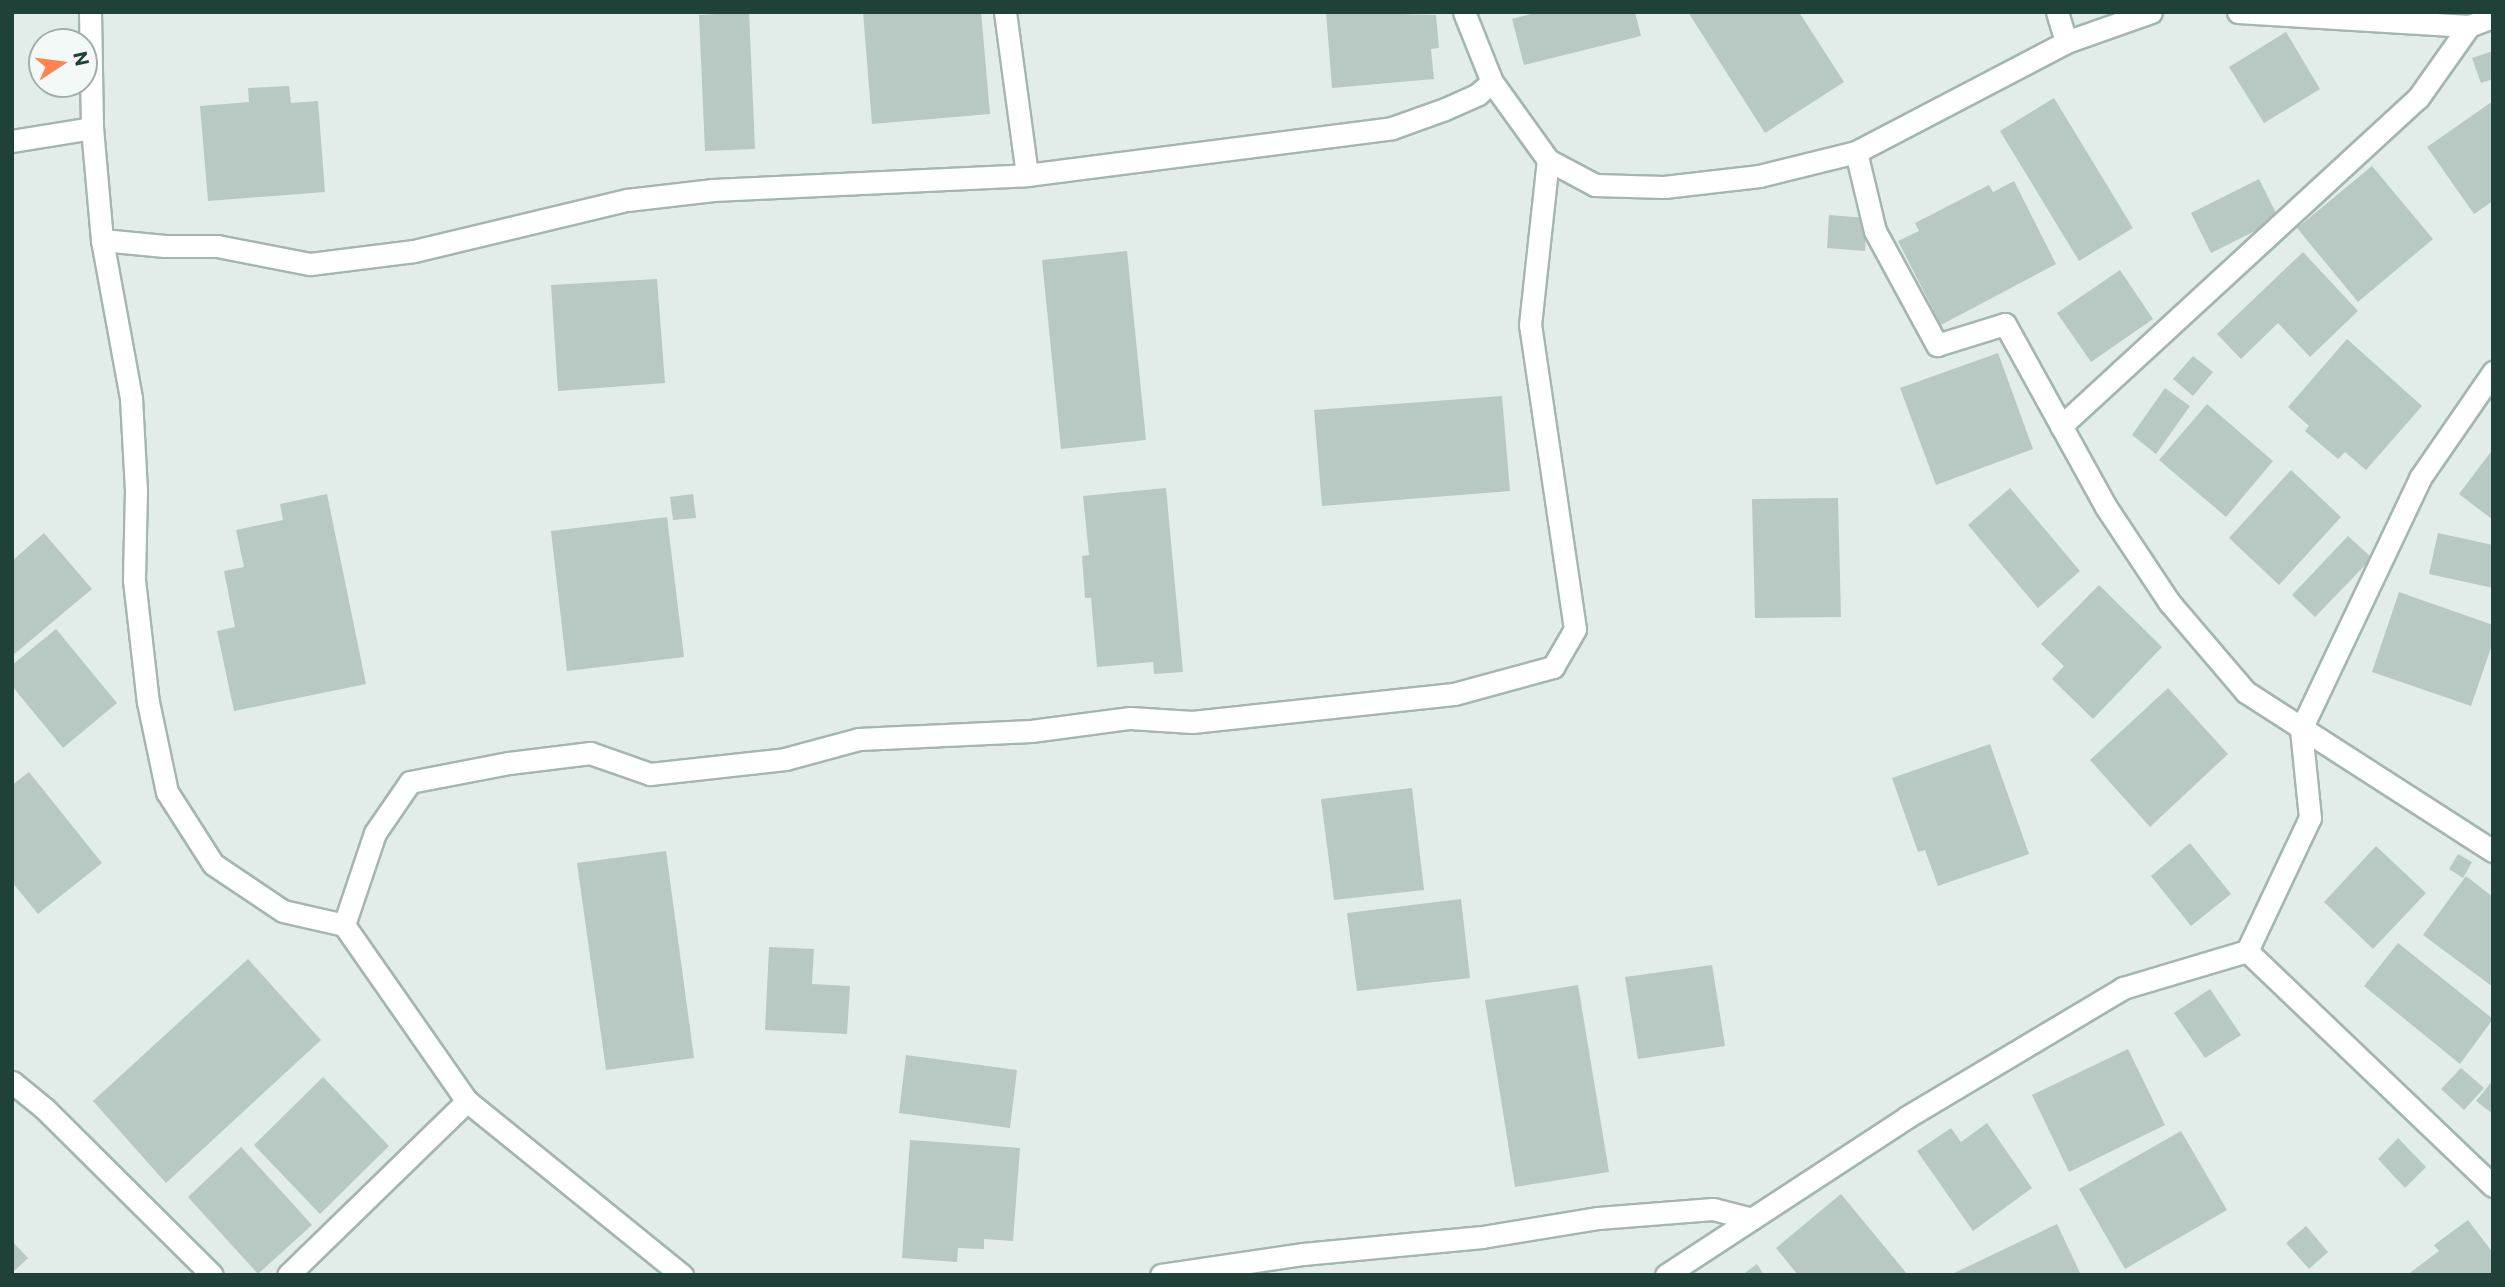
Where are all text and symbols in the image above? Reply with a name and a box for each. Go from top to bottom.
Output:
north arrow [28,28,98,98]
text: N [69,49,95,68]

